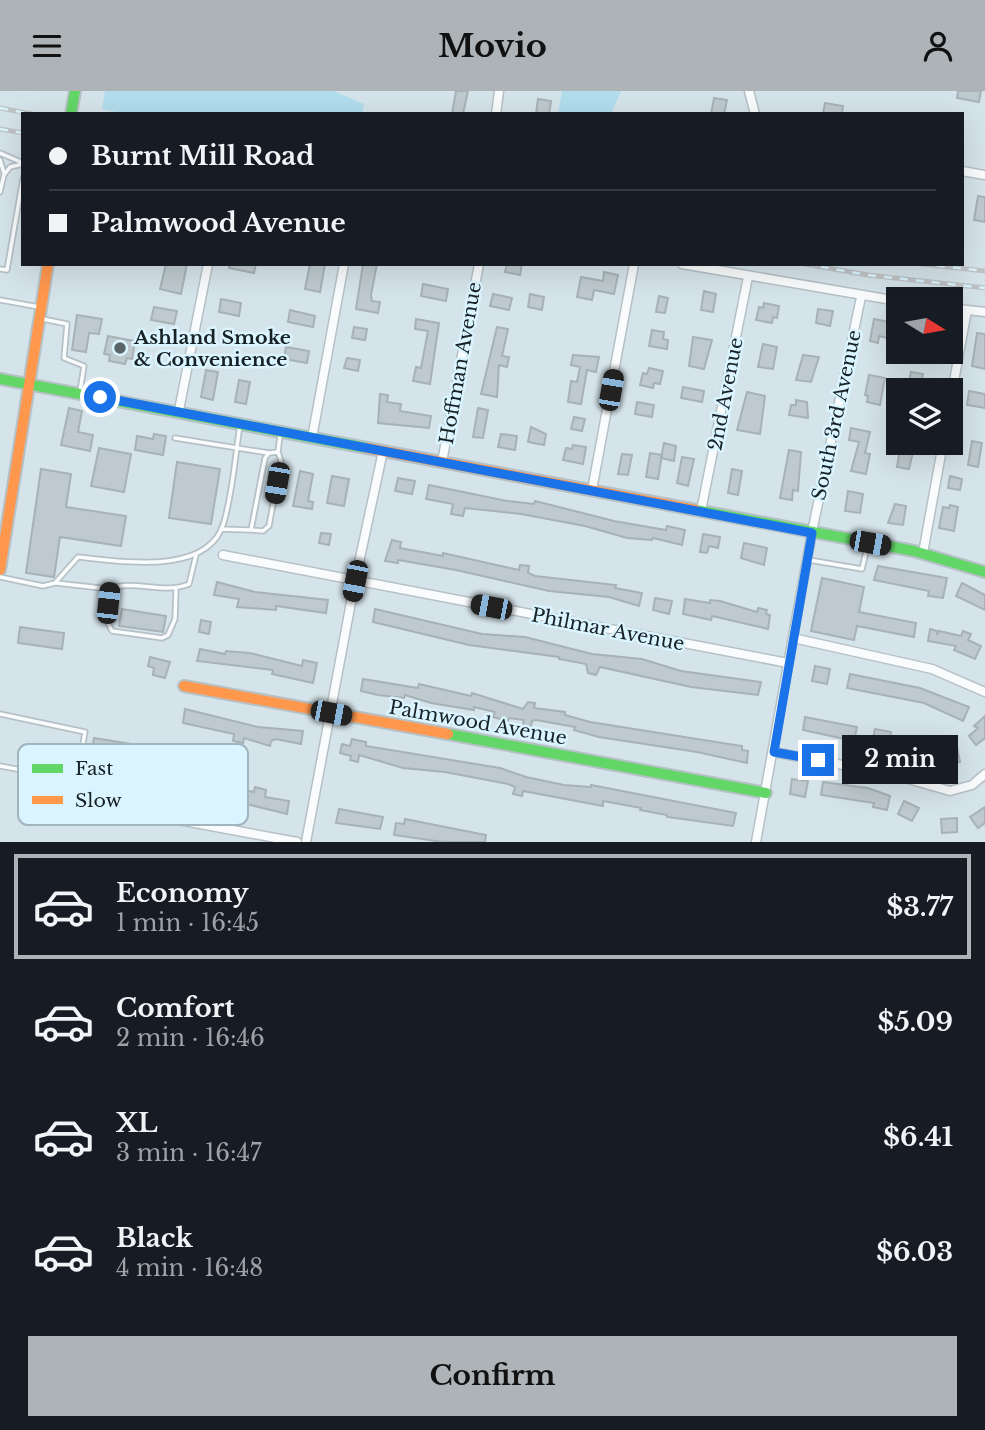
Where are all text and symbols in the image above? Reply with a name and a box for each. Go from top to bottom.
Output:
text: Movio [438,26,547,66]
icon: menu [28,27,66,65]
icon: person [919,27,957,65]
text: Burnt Mill Road [91,140,314,172]
text: Palmwood Avenue [91,207,346,239]
street label: Hoffman Avenue [435,280,486,446]
north arrow [886,287,962,364]
map controls [886,287,963,455]
place label: Ashland Smoke & Convenience [133,326,291,371]
street label: South 3rd Avenue [807,328,866,502]
street label: 2nd Avenue [703,336,748,453]
marker: Ashland Smoke & Convenience [112,340,128,356]
car [598,367,625,413]
button: layers [886,378,963,455]
route start [84,381,116,413]
car [264,460,291,506]
car [848,529,893,557]
car [341,558,370,604]
car [96,581,121,625]
car [469,593,514,621]
street label: Philmar Avenue [529,603,686,656]
street label: Palmwood Avenue [387,696,569,749]
car [309,699,354,727]
callout: 2 min [842,735,958,785]
legend [18,744,248,825]
route end [802,744,834,776]
text: 2 min [864,745,936,773]
text: Fast [75,757,114,780]
text: Slow [75,789,122,812]
icon: car [32,875,95,938]
text: Economy [116,877,249,909]
text: $3.77 [886,891,953,923]
text: 1 min · 16:45 [116,909,259,937]
icon: car [32,990,95,1053]
text: Comfort [116,992,234,1024]
text: $5.09 [877,1006,953,1038]
text: 2 min · 16:46 [116,1024,265,1052]
icon: car [32,1105,95,1168]
text: XL [116,1107,158,1139]
text: $6.41 [883,1121,953,1153]
text: 3 min · 16:47 [116,1139,262,1167]
icon: car [32,1220,95,1283]
text: Black [116,1222,193,1254]
text: $6.03 [876,1236,953,1268]
text: 4 min · 16:48 [116,1254,263,1282]
button: Confirm [28,1336,957,1416]

